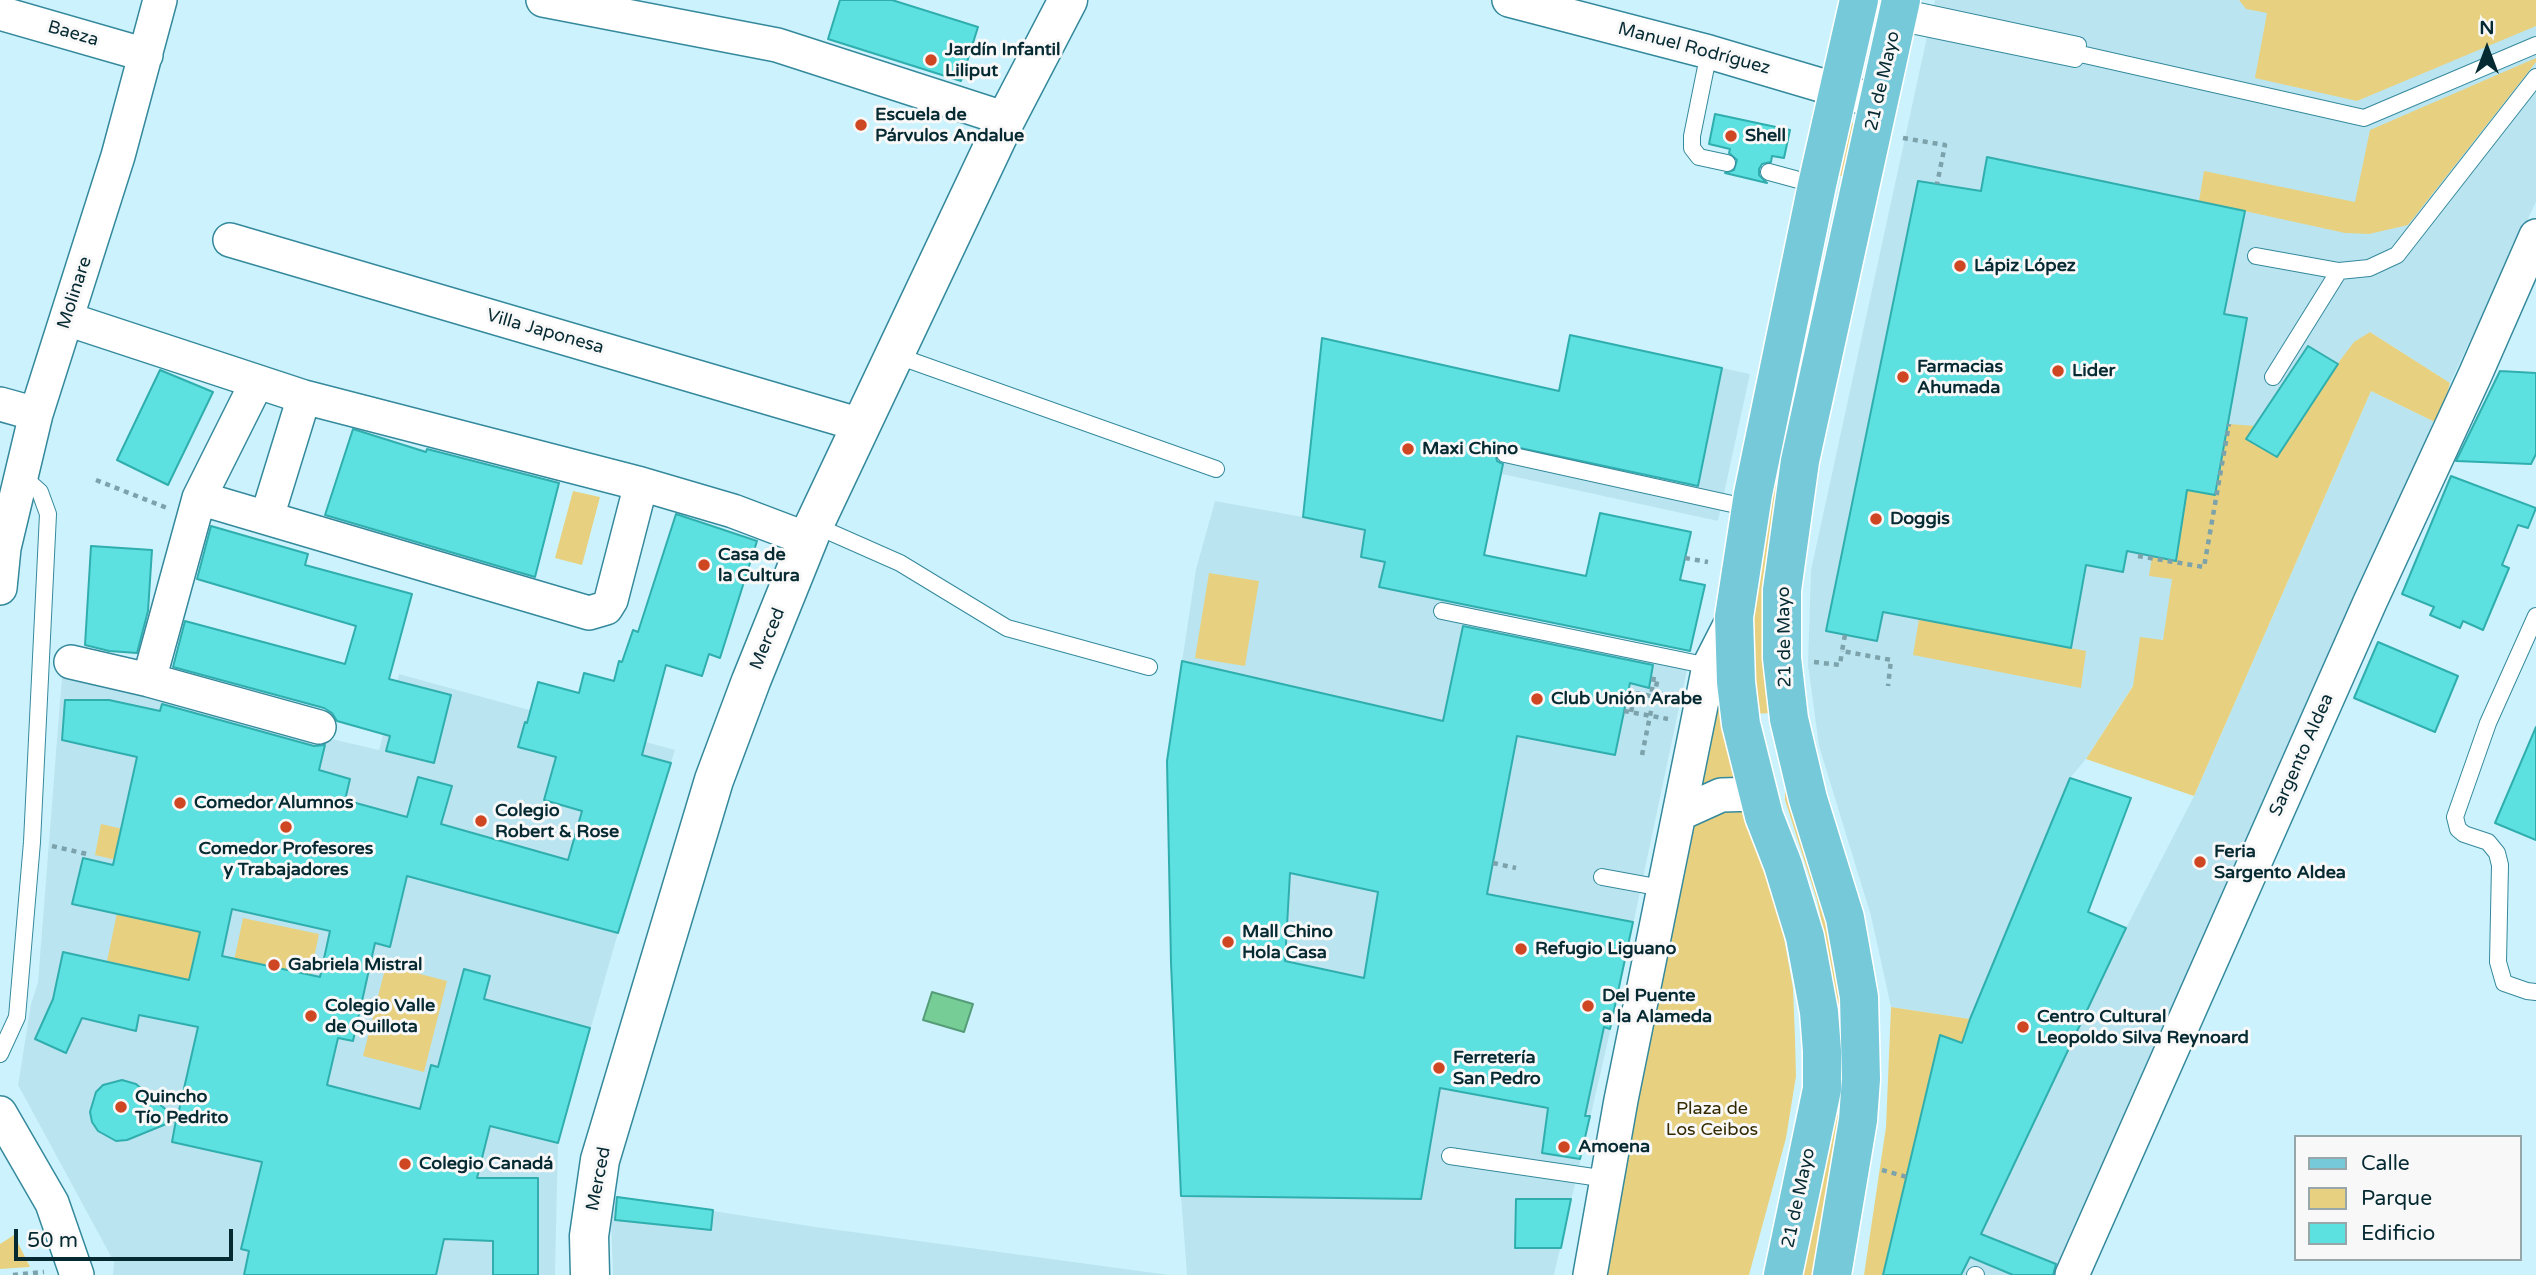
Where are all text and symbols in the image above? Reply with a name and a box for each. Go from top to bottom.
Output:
north arrow [2452,14,2522,84]
street label: Baeza [45,16,101,52]
text: N [2479,17,2495,39]
street label: Manuel Rodríguez [1616,18,1772,80]
street label: 21 de Mayo [1861,29,1905,133]
place label: Jardín Infantil Liliput [945,39,1061,82]
marker: Jardín Infantil Liliput [923,52,939,68]
place label: Escuela de Párvulos Andalue [875,104,1024,146]
marker: Escuela de Párvulos Andalue [853,117,869,133]
place label: Shell [1745,125,1786,147]
marker: Shell [1723,128,1739,144]
street label: Molinare [53,254,97,332]
place label: Lápiz López [1974,255,2076,277]
marker: Lápiz López [1952,258,1968,274]
street label: Villa Japonesa [484,305,606,359]
place label: Farmacias Ahumada [1917,356,2003,398]
place label: Lider [2072,360,2115,382]
marker: Lider [2050,363,2066,379]
marker: Farmacias Ahumada [1895,369,1911,385]
place label: Maxi Chino [1422,438,1518,460]
marker: Maxi Chino [1400,441,1416,457]
place label: Doggis [1890,508,1950,530]
marker: Doggis [1868,511,1884,527]
place label: Casa de la Cultura [718,544,800,586]
marker: Casa de la Cultura [696,557,712,573]
street label: 21 de Mayo [1773,586,1797,688]
street label: Merced [746,605,790,673]
place label: Club Unión Arabe [1551,688,1702,710]
street label: Sargento Aldea [2265,690,2339,820]
marker: Club Unión Arabe [1529,691,1545,707]
place label: Comedor Alumnos [194,792,354,814]
marker: Comedor Alumnos [172,795,188,811]
place label: Colegio Robert & Rose [495,800,619,842]
marker: Colegio Robert & Rose [473,813,489,829]
marker: Comedor Profesores y Trabajadores [278,819,294,835]
place label: Comedor Profesores y Trabajadores [199,838,373,880]
place label: Feria Sargento Aldea [2214,841,2346,884]
marker: Feria Sargento Aldea [2192,854,2208,870]
place label: Mall Chino Hola Casa [1242,921,1333,964]
marker: Mall Chino Hola Casa [1220,934,1236,950]
place label: Refugio Liguano [1535,938,1676,960]
marker: Refugio Liguano [1513,941,1529,957]
place label: Gabriela Mistral [288,954,423,976]
marker: Gabriela Mistral [266,957,282,973]
place label: Del Puente a la Alameda [1602,985,1712,1028]
place label: Colegio Valle de Quillota [325,995,435,1038]
marker: Del Puente a la Alameda [1580,998,1596,1014]
place label: Centro Cultural Leopoldo Silva Reynoard [2037,1006,2249,1048]
marker: Colegio Valle de Quillota [303,1008,319,1024]
marker: Centro Cultural Leopoldo Silva Reynoard [2015,1019,2031,1035]
place label: Ferretería San Pedro [1453,1047,1541,1090]
marker: Ferretería San Pedro [1431,1060,1447,1076]
place label: Quincho Tío Pedrito [135,1086,228,1128]
park label: Plaza de Los Ceibos [1666,1098,1758,1140]
marker: Quincho Tío Pedrito [113,1099,129,1115]
legend [2294,1135,2522,1261]
place label: Amoena [1578,1136,1650,1158]
marker: Amoena [1556,1139,1572,1155]
street label: Merced [582,1145,616,1213]
street label: 21 de Mayo [1778,1146,1820,1250]
text: Calle [2361,1151,2410,1176]
place label: Colegio Canadá [419,1153,553,1175]
marker: Colegio Canadá [397,1156,413,1172]
text: Parque [2361,1186,2432,1211]
scale bar [18,1216,236,1260]
text: Edificio [2361,1221,2435,1246]
text: 50 m [27,1228,78,1253]

